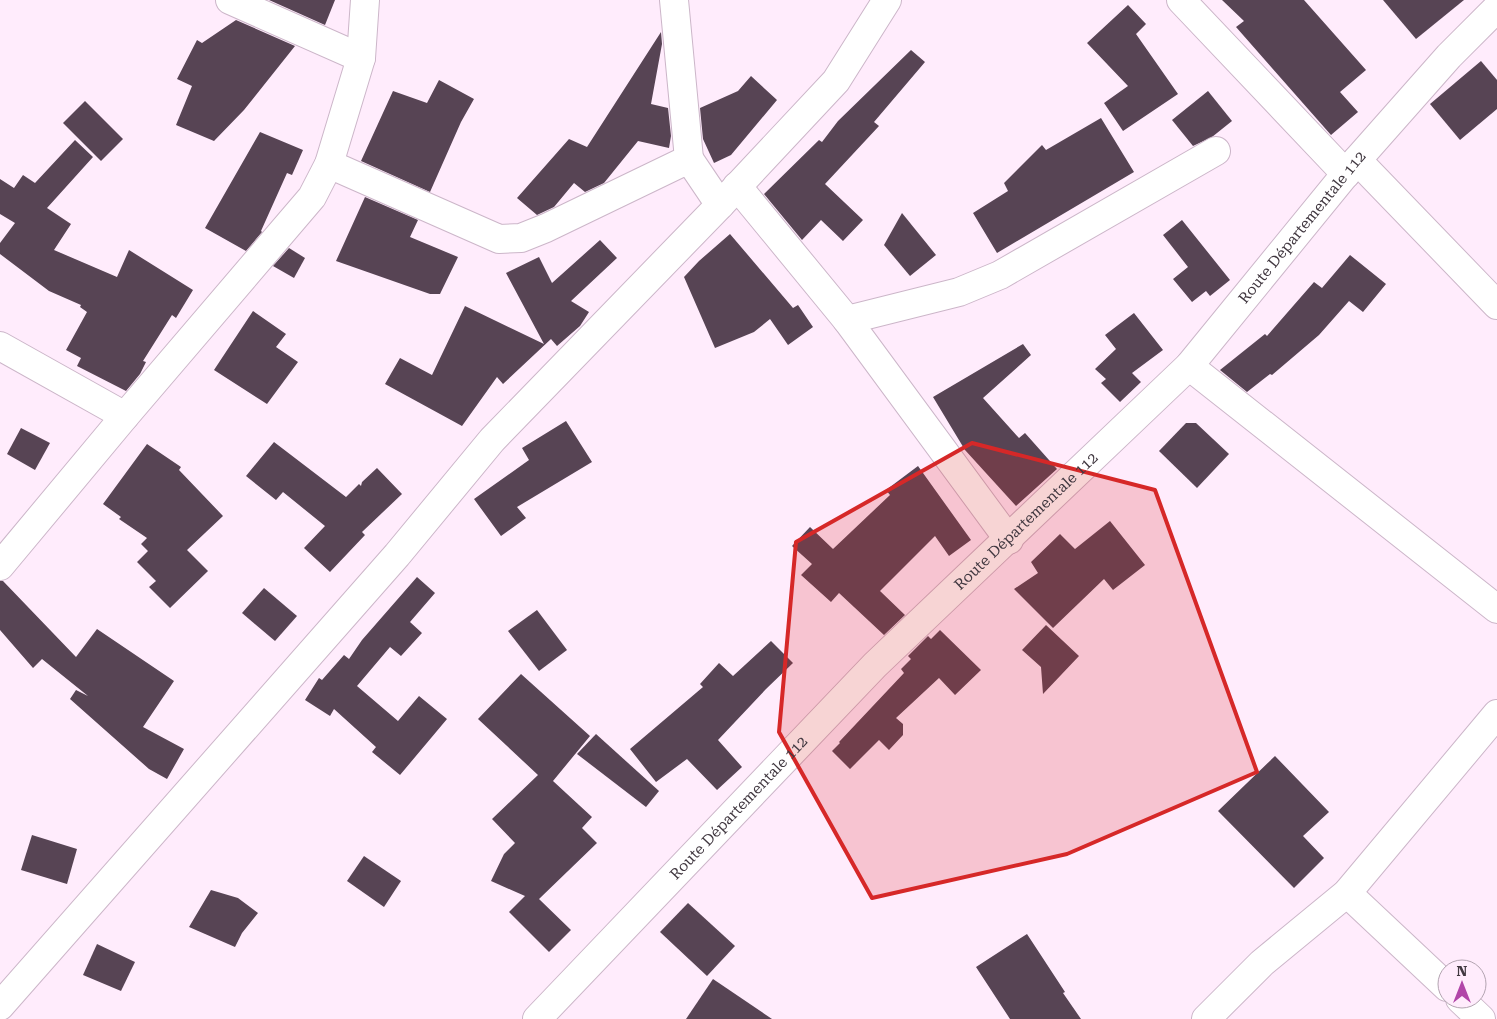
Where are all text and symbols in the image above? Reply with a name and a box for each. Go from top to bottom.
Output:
street label: Route Départementale 112 [1235,147,1370,307]
street label: Route Départementale 112 [951,449,1102,594]
street label: Route Départementale 112 [666,732,811,883]
north arrow [1437,959,1487,1009]
text: N [1457,963,1468,979]

